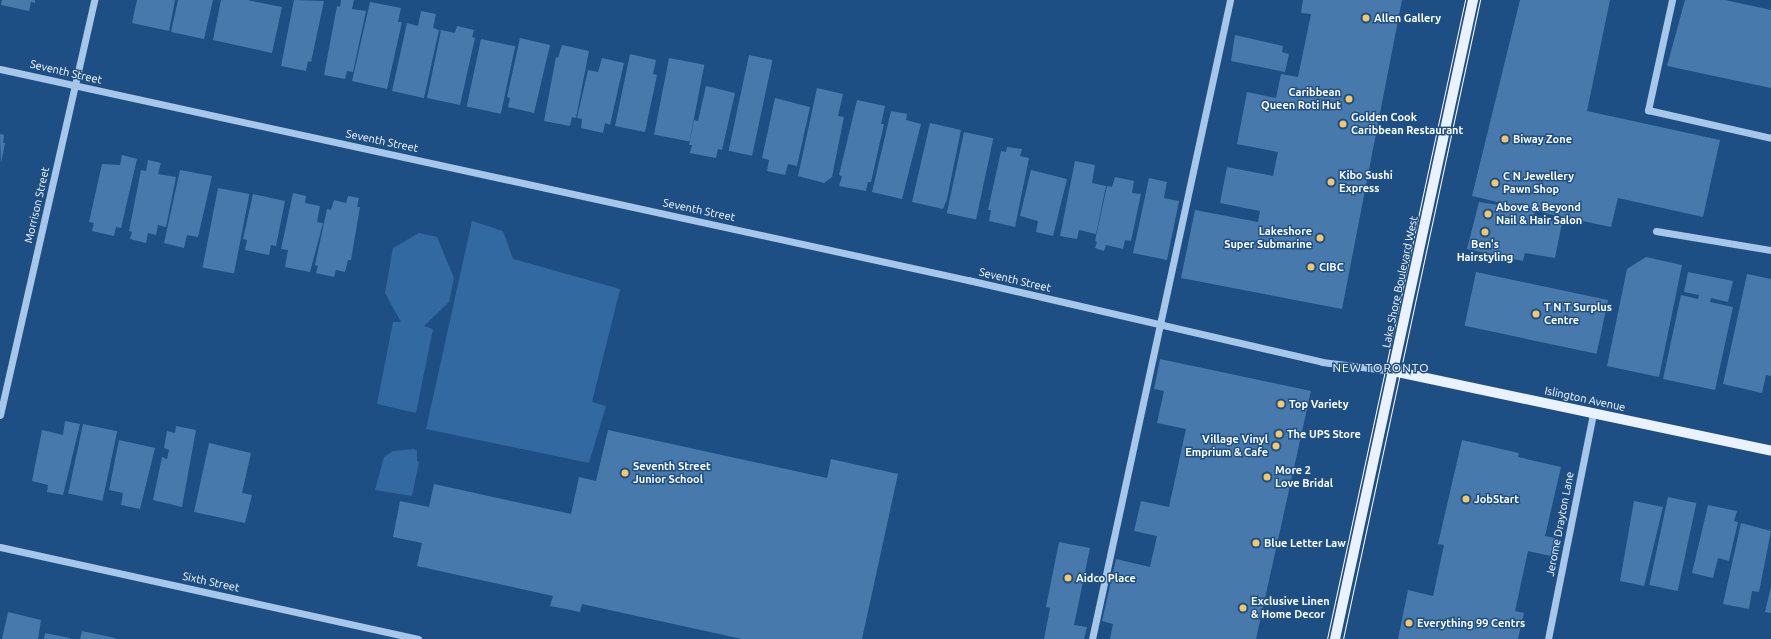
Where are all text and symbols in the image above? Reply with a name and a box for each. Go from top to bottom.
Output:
place label: Allen Gallery [1374,11,1441,25]
marker: Allen Gallery [1361,13,1371,23]
street label: Seventh Street [29,57,103,87]
place label: Caribbean Queen Roti Hut [1261,86,1341,112]
marker: Caribbean Queen Roti Hut [1344,94,1354,104]
place label: Golden Cook Caribbean Restaurant [1351,111,1463,137]
marker: Golden Cook Caribbean Restaurant [1338,119,1348,129]
street label: Seventh Street [345,127,419,155]
place label: Biway Zone [1513,132,1572,146]
marker: Biway Zone [1500,134,1510,144]
street label: Morrison Street [22,166,52,244]
place label: Kibo Sushi Express [1339,169,1393,195]
place label: C N Jewellery Pawn Shop [1503,170,1574,196]
marker: Kibo Sushi Express [1326,177,1336,187]
marker: C N Jewellery Pawn Shop [1490,178,1500,188]
street label: Seventh Street [662,196,736,224]
place label: Above & Beyond Nail & Hair Salon [1496,201,1582,227]
marker: Above & Beyond Nail & Hair Salon [1483,209,1493,219]
street label: Lake Shore Boulevard West [1380,215,1420,349]
place label: Lakeshore Super Submarine [1224,225,1312,251]
marker: Ben's Hairstyling [1480,227,1490,237]
marker: Lakeshore Super Submarine [1315,233,1325,243]
place label: Ben's Hairstyling [1457,238,1513,264]
place label: CIBC [1319,260,1344,274]
marker: CIBC [1306,262,1316,272]
street label: Seventh Street [978,265,1052,295]
place label: T N T Surplus Centre [1544,301,1612,327]
marker: T N T Surplus Centre [1531,309,1541,319]
district label: NEW TORONTO [1332,361,1430,375]
street label: Islington Avenue [1543,384,1627,414]
place label: Top Variety [1289,397,1349,411]
marker: Top Variety [1276,399,1286,409]
place label: The UPS Store [1287,427,1361,441]
marker: The UPS Store [1274,429,1284,439]
place label: Village Vinyl Emprium & Cafe [1185,433,1268,459]
marker: Village Vinyl Emprium & Cafe [1271,441,1281,451]
place label: Seventh Street Junior School [633,460,711,486]
place label: More 2 Love Bridal [1275,464,1333,490]
marker: Seventh Street Junior School [620,468,630,478]
street label: Jerome Drayton Lane [1543,471,1577,577]
marker: More 2 Love Bridal [1262,472,1272,482]
place label: JobStart [1474,492,1519,506]
marker: JobStart [1461,494,1471,504]
place label: Blue Letter Law [1264,536,1346,550]
marker: Blue Letter Law [1251,538,1261,548]
street label: Sixth Street [181,570,241,594]
place label: Aidco Place [1076,571,1136,585]
marker: Aidco Place [1063,573,1073,583]
place label: Exclusive Linen & Home Decor [1251,595,1330,621]
marker: Exclusive Linen & Home Decor [1238,603,1248,613]
place label: Everything 99 Centrs [1417,616,1525,630]
marker: Everything 99 Centrs [1404,618,1414,628]

